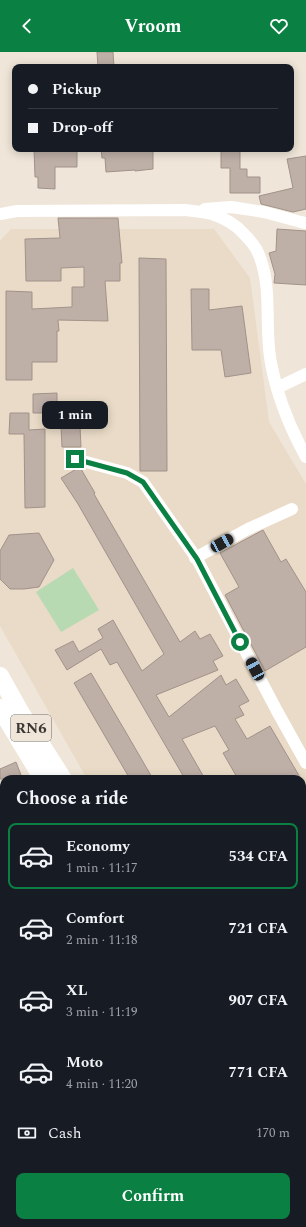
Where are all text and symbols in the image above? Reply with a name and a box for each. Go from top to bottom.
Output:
text: Vroom [124,13,182,40]
icon: back [16,15,38,37]
icon: heart [268,15,290,37]
text: Pickup [52,78,101,101]
text: Drop-off [52,116,113,139]
callout: 1 min [42,401,108,429]
text: 1 min [58,405,92,425]
route end [66,450,84,468]
car [209,532,235,554]
route start [231,633,249,651]
car [244,656,266,682]
road number: RN6 [11,715,51,741]
text: Choose a ride [16,785,128,812]
text: Economy [66,835,130,858]
icon: car [18,838,54,874]
text: 534 CFA [229,845,288,868]
text: 1 min · 11:17 [66,858,138,878]
text: Comfort [66,907,124,930]
icon: car [18,910,54,946]
text: 721 CFA [229,917,288,940]
text: 2 min · 11:18 [66,930,138,950]
text: XL [66,979,87,1002]
icon: car [18,982,54,1018]
text: 907 CFA [229,989,288,1012]
text: 3 min · 11:19 [66,1002,138,1022]
text: Moto [66,1051,103,1074]
icon: car [18,1054,54,1090]
text: 771 CFA [229,1061,288,1084]
text: 4 min · 11:20 [66,1074,138,1094]
icon: cash [16,1122,38,1144]
text: Cash [48,1122,81,1145]
text: 170 m [256,1123,290,1143]
button: Confirm [16,1173,290,1219]

